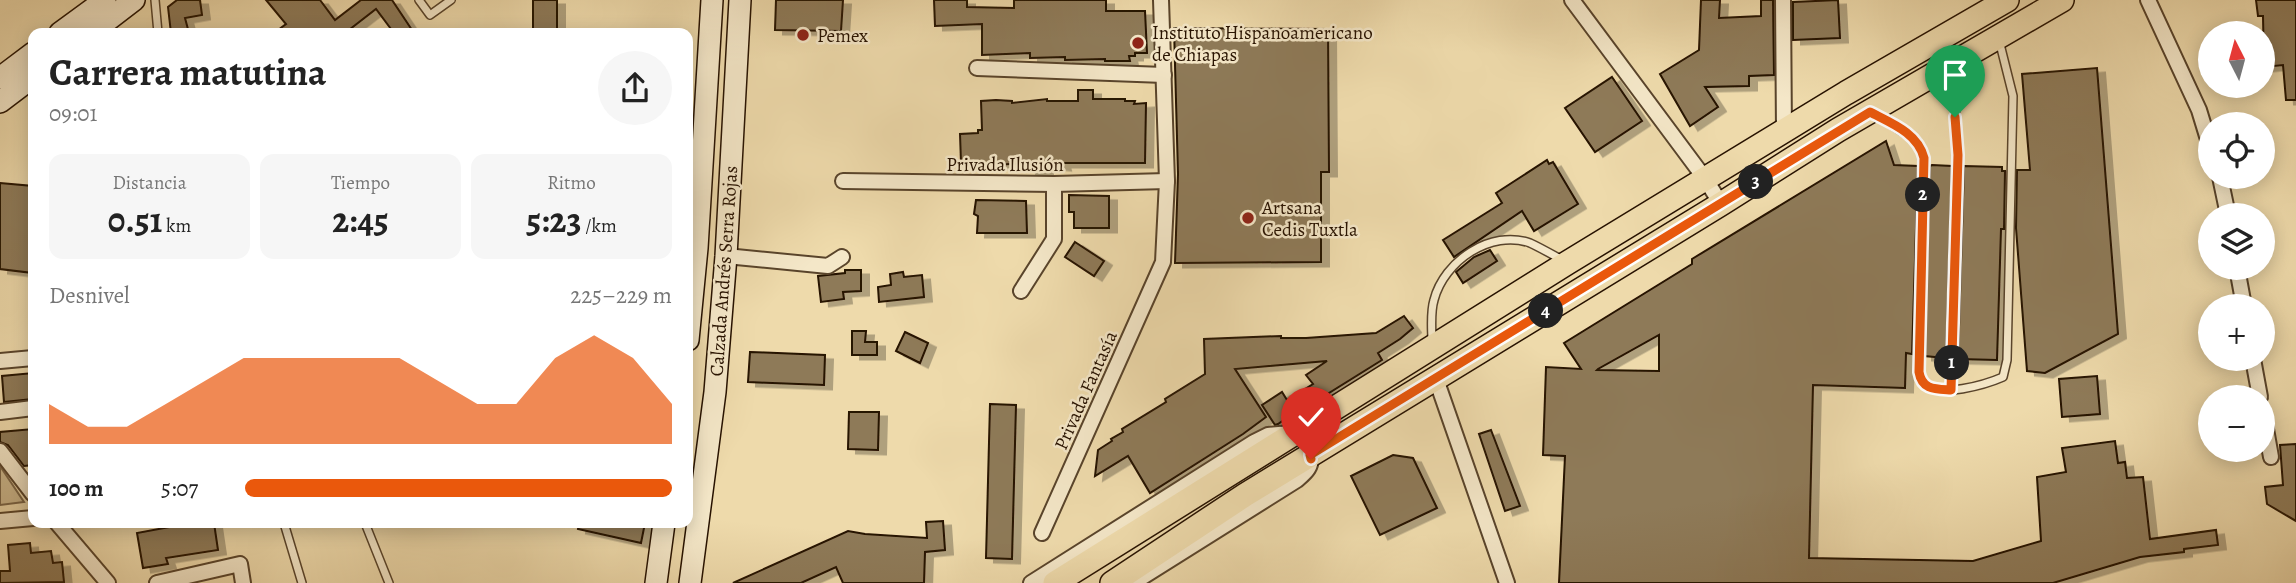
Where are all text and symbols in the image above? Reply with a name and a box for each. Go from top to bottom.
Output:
place label: Instituto Hispanoamericano de Chiapas [1152,20,1373,68]
north arrow [2198,21,2275,98]
map controls [2198,21,2275,462]
place label: Pemex [817,23,868,49]
marker: Pemex [795,27,811,43]
marker: Instituto Hispanoamericano de Chiapas [1130,35,1146,51]
pin [1925,45,1985,117]
text: Carrera matutina [49,46,326,98]
button: share [598,51,672,125]
icon: arrive [1936,56,1974,94]
text: 09:01 [49,98,97,129]
button: locate [2198,112,2275,189]
street label: Privada Ilusión [946,152,1064,178]
pin: 3 [1738,164,1774,200]
street label: Calzada Andrés Serra Rojas [704,165,744,377]
text: 3 [1751,168,1760,194]
text: Distancia [112,170,187,196]
text: Tiempo [331,170,390,196]
text: Ritmo [547,170,596,196]
pin: 2 [1906,178,1940,212]
text: 2 [1918,181,1927,207]
place label: Artsana Cedis Tuxtla [1261,195,1358,243]
text: 0.51 [108,196,162,244]
text: 2:45 [332,196,389,244]
text: 5:23 [526,196,581,244]
button: layers [2198,203,2275,280]
marker: Artsana Cedis Tuxtla [1240,210,1256,226]
text: km [162,213,191,239]
text: /km [581,213,617,239]
text: Desnivel [49,280,130,311]
text: 225–229 m [570,280,672,311]
pin: 4 [1528,294,1564,328]
button: + [2198,294,2275,371]
text: 4 [1541,297,1550,323]
street label: Privada Fantasía [1048,327,1124,454]
pin: 1 [1934,346,1969,380]
text: 1 [1948,349,1955,375]
button: − [2198,385,2275,462]
pin [1281,387,1341,459]
icon: check [1292,398,1330,436]
text: 100 m [49,473,104,504]
text: 5:07 [161,473,198,504]

